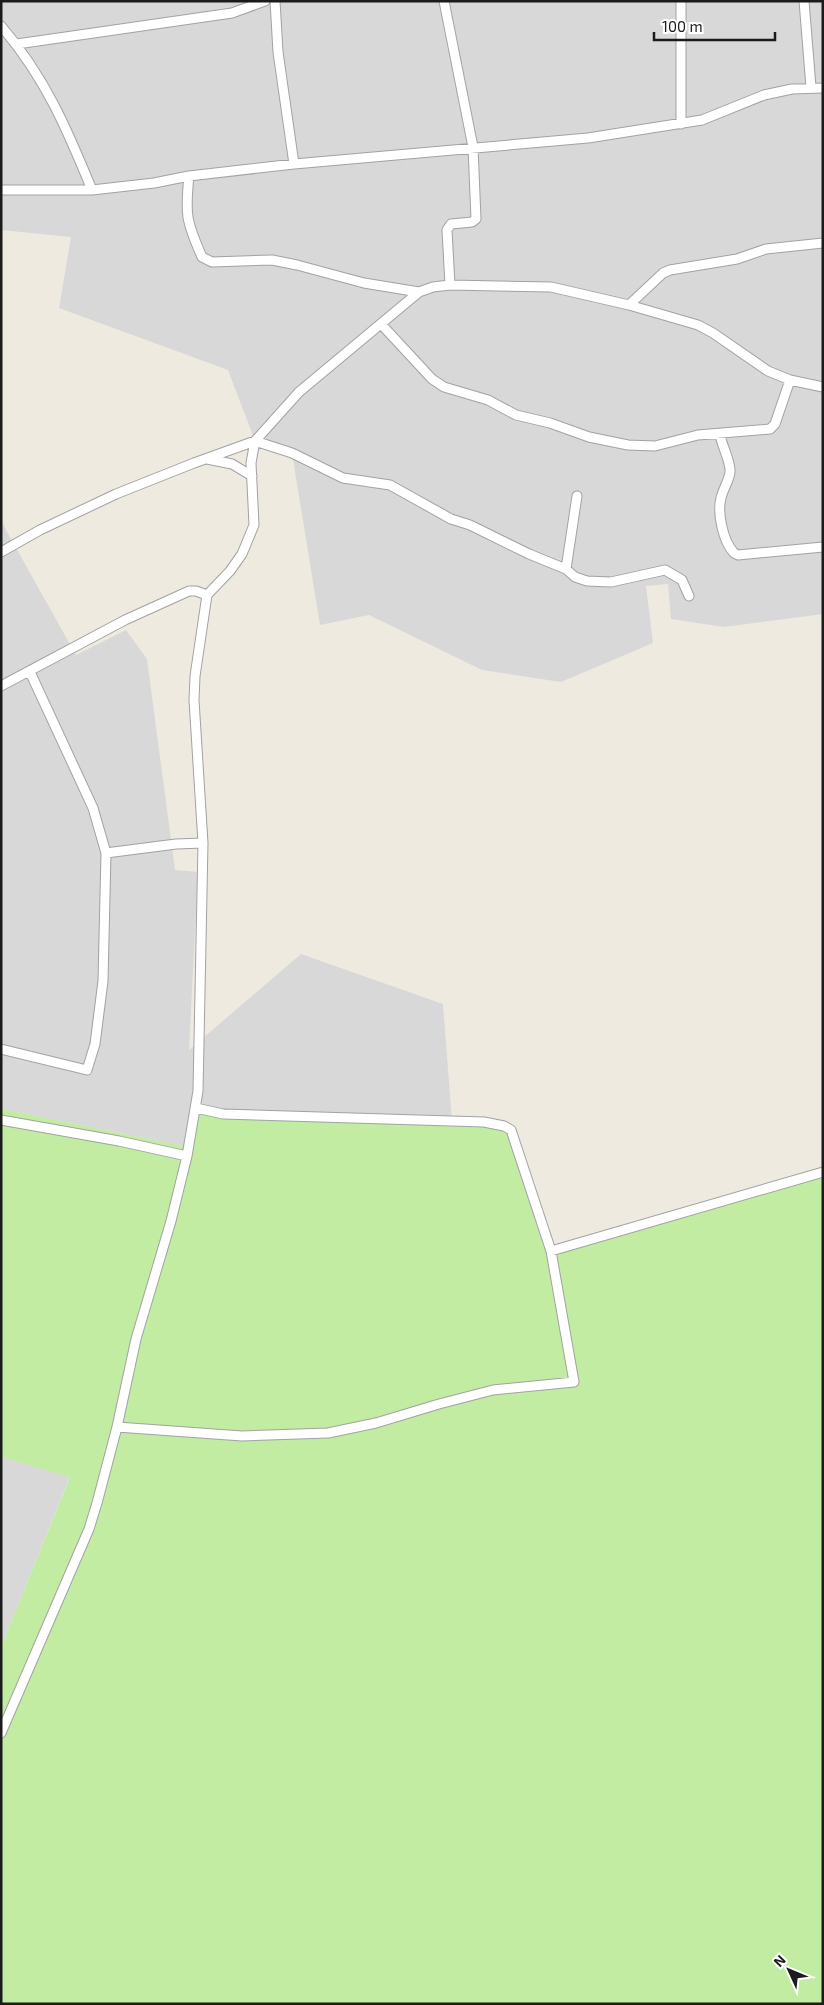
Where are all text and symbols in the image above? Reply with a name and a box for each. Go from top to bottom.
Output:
scale bar [654,10,775,42]
text: 100 m [662,17,703,35]
north arrow [764,1945,814,1995]
text: N [770,1951,789,1970]

